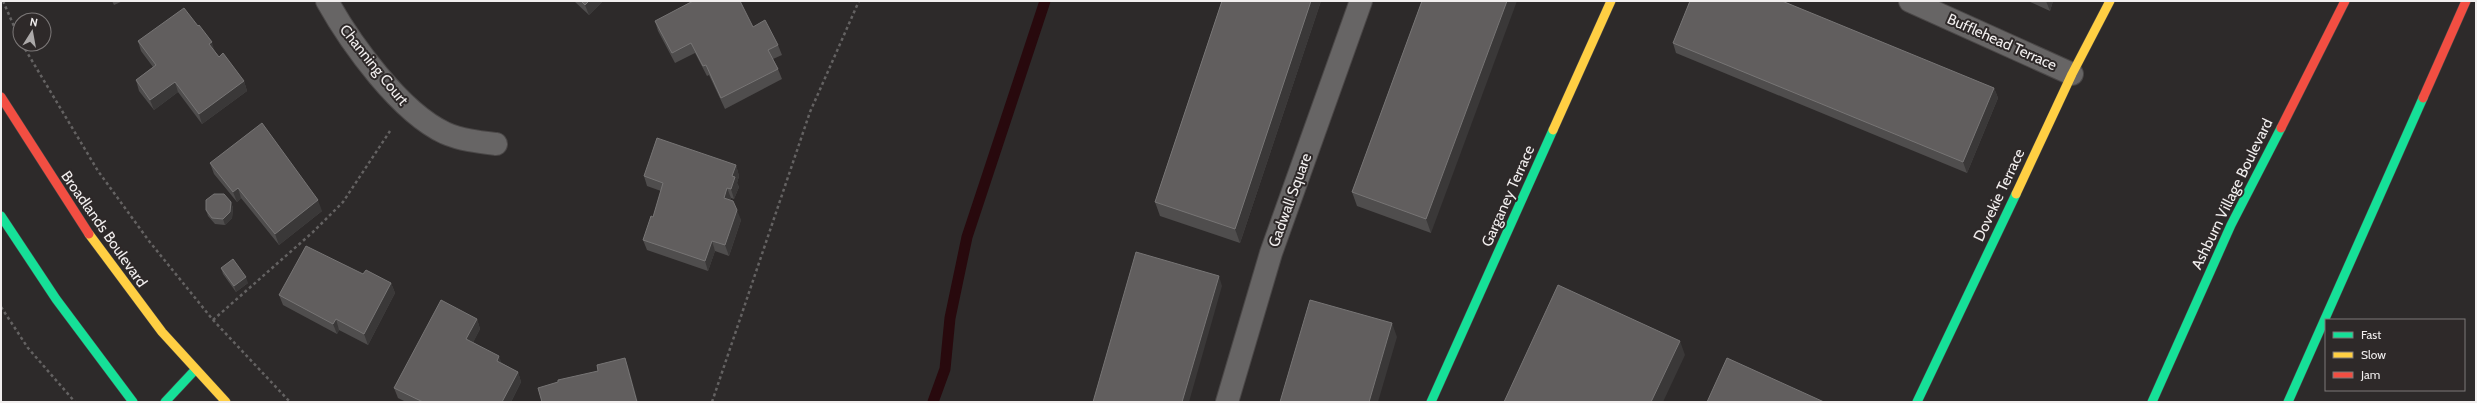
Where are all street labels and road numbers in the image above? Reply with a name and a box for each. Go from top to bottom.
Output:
street label: Bufflehead Terrace [1944,10,2060,74]
street label: Channing Court [336,21,412,109]
street label: Ashburn Village Boulevard [2188,116,2276,272]
street label: Garganey Terrace [1478,142,1539,249]
street label: Dovekie Terrace [1970,145,2028,244]
street label: Gadwall Square [1265,150,1315,249]
street label: Broadlands Boulevard [57,167,151,291]

